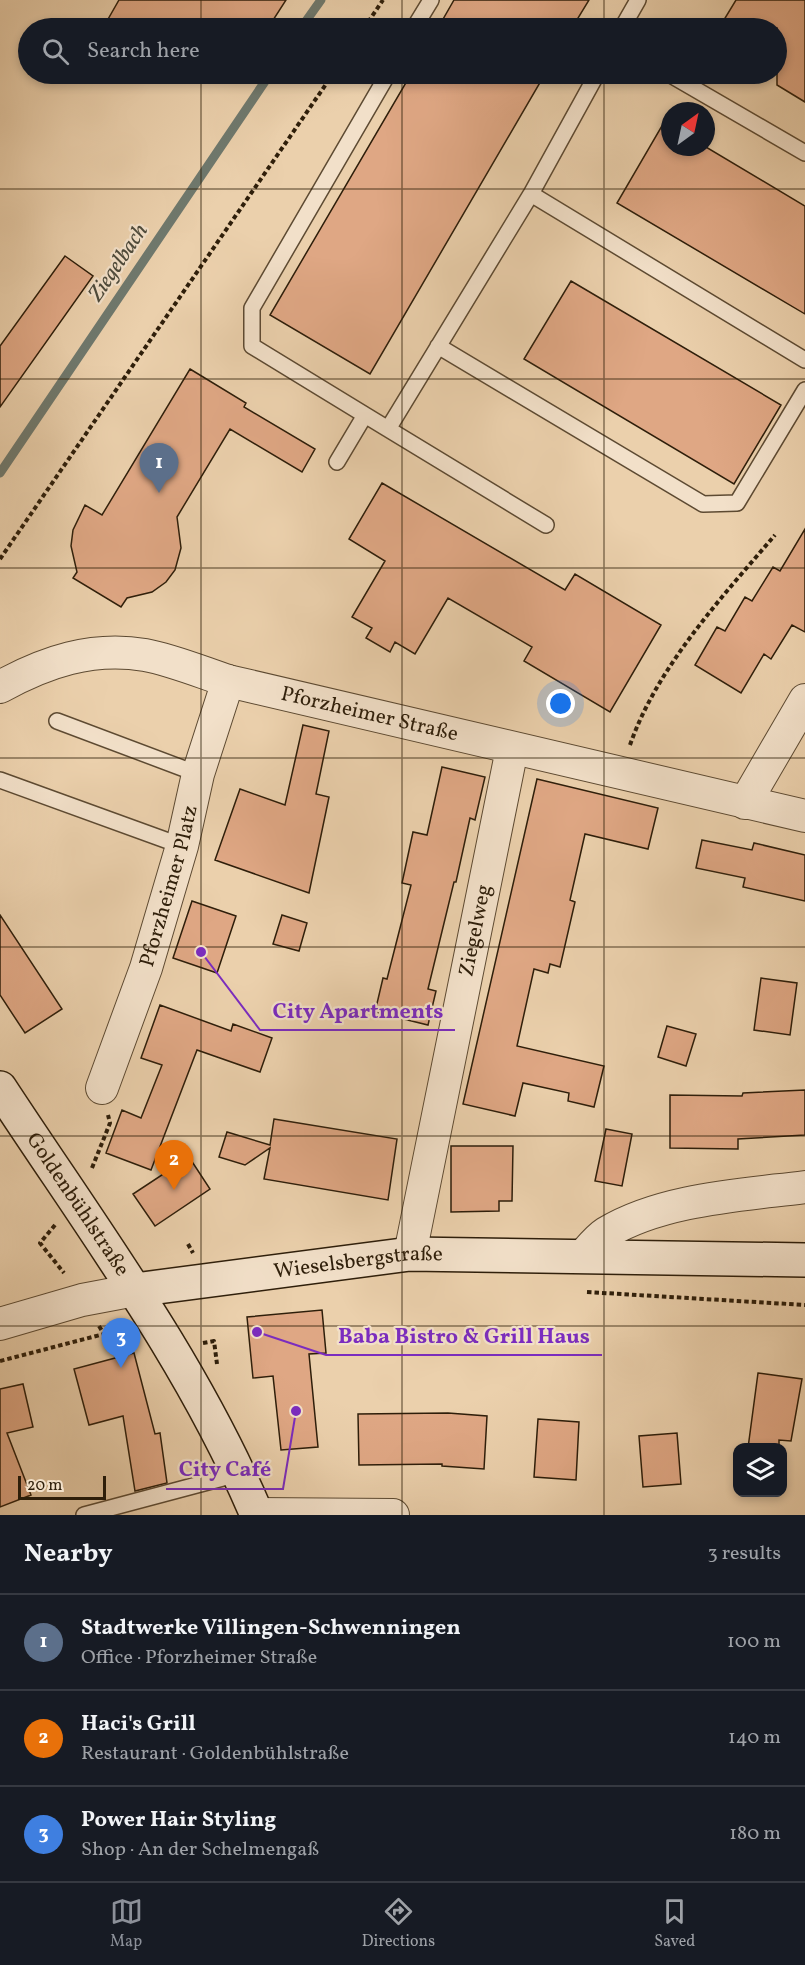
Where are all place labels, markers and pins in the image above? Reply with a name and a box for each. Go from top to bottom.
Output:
pin: 1 [140,444,178,493]
callout: City Apartments [260,990,455,1030]
pin: 2 [154,1140,194,1190]
callout: Baba Bistro & Grill Haus [326,1315,602,1355]
pin: 3 [102,1318,140,1368]
callout: City Café [166,1449,283,1489]

